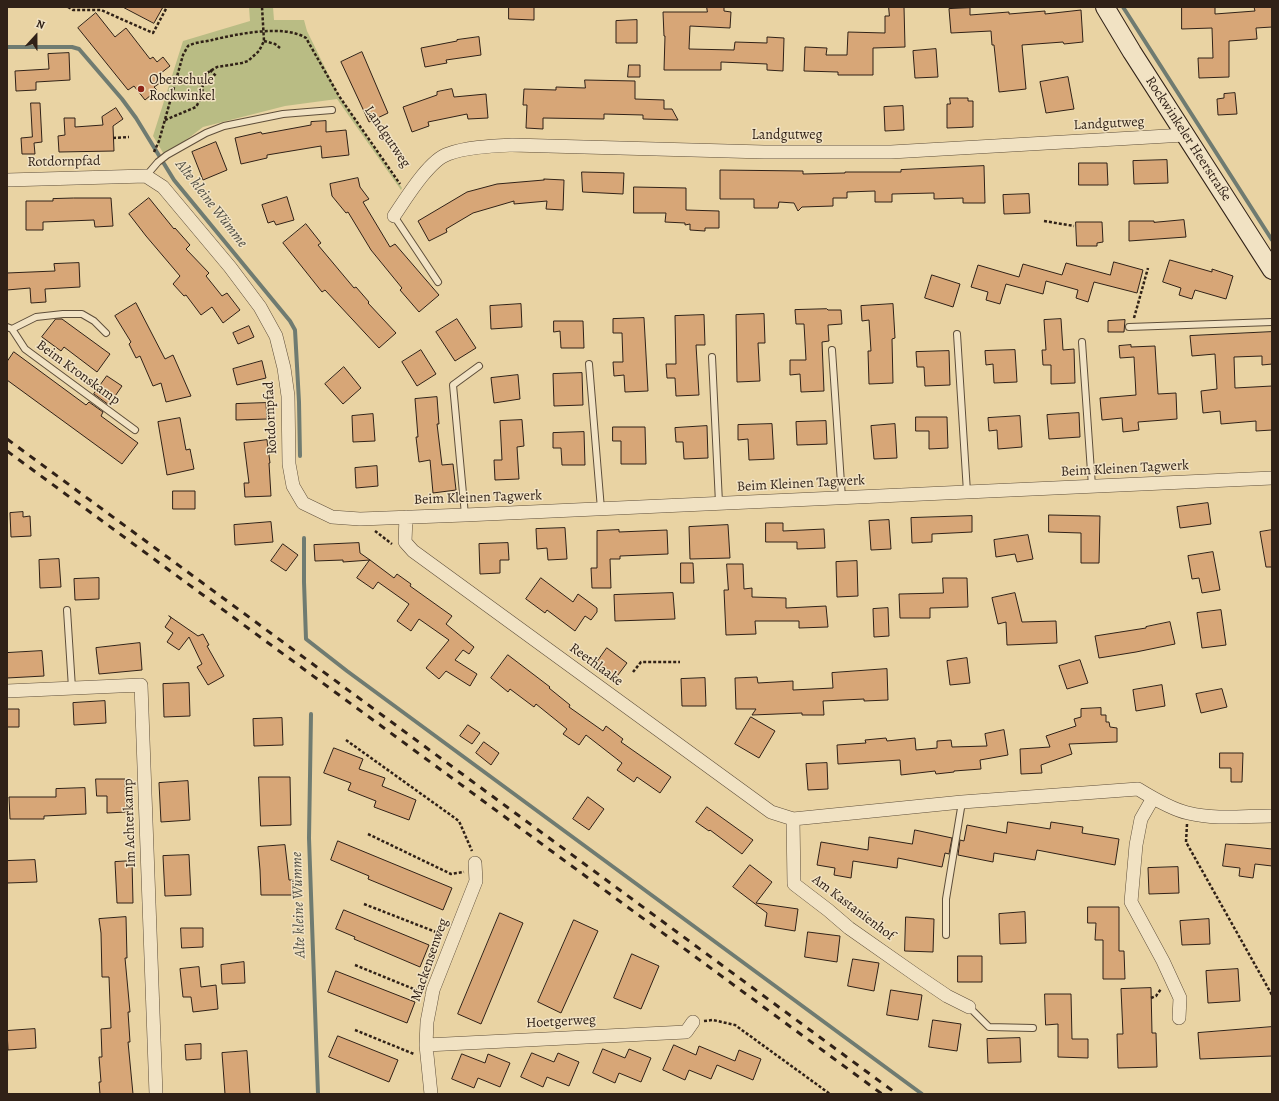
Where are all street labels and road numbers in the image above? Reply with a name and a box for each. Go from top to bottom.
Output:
street label: Rockwinkeler Heerstraße [1141,74,1235,204]
street label: Landgutweg [360,103,414,171]
street label: Landgutweg [1073,114,1145,134]
street label: Landgutweg [752,128,822,144]
street label: Rotdornpfad [27,153,101,171]
street label: Beim Kronskamp [33,337,123,409]
street label: Rotdornpfad [261,381,281,455]
street label: Beim Kleinen Tagwerk [1060,457,1190,481]
street label: Beim Kleinen Tagwerk [736,472,866,496]
street label: Beim Kleinen Tagwerk [414,487,542,509]
street label: Reethlaake [566,640,626,690]
street label: Im Achterkamp [120,778,140,868]
street label: Am Kastanienhof [808,872,898,944]
street label: Mackensenweg [408,916,452,1004]
street label: Hoetgerweg [526,1012,596,1032]

